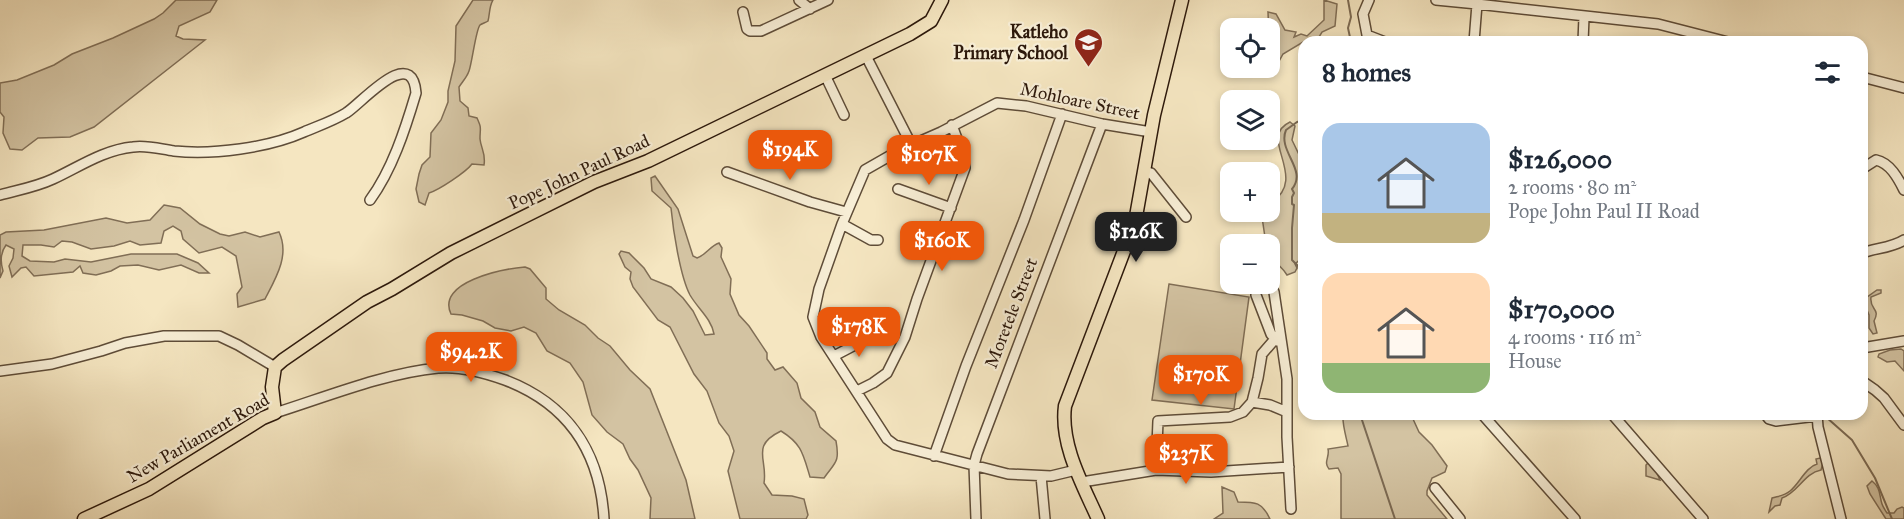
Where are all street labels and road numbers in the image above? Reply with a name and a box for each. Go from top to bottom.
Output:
street label: Mohloare Street [1018,78,1142,125]
street label: Pope John Paul Road [505,130,654,215]
street label: Moretele Street [980,254,1042,371]
street label: New Parliament Road [123,388,273,488]

